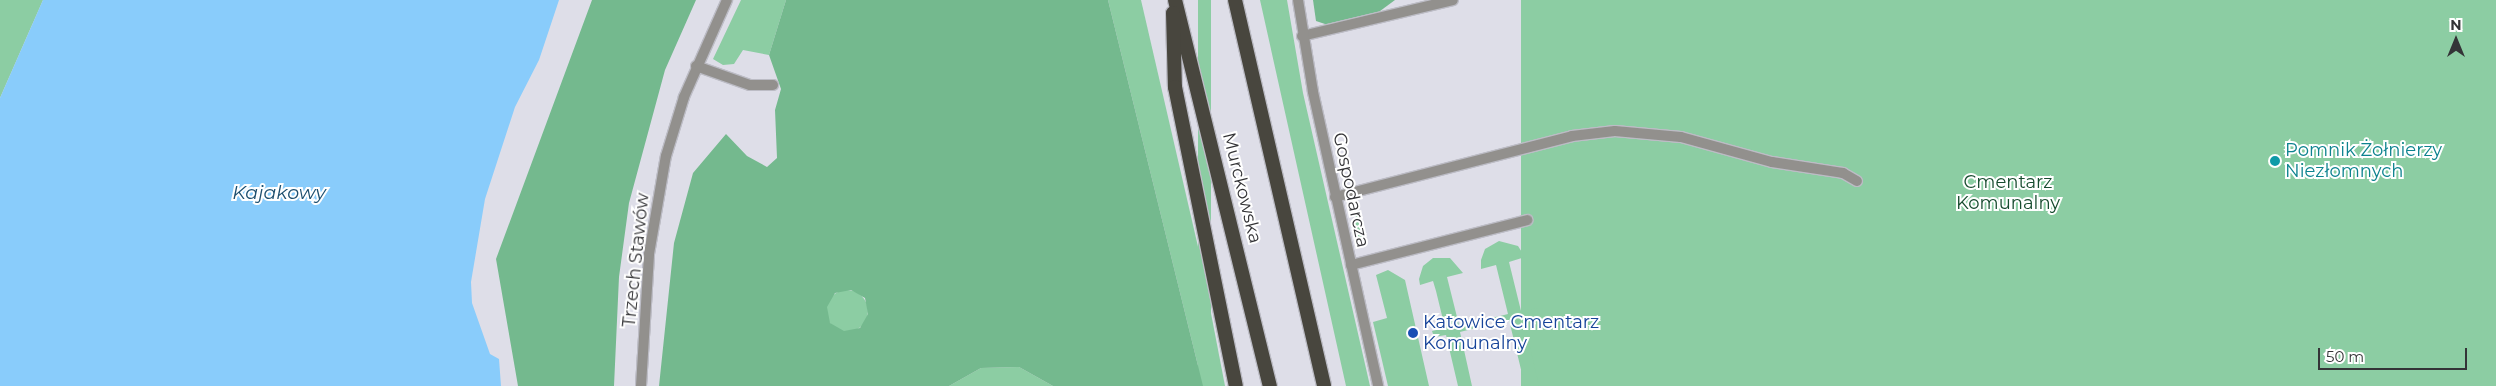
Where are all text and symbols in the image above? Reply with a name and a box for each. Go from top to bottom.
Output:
north arrow [2431,15,2481,65]
text: N [2450,16,2462,34]
street label: Murckowska [1218,130,1266,246]
street label: Gospodarcza [1328,130,1374,250]
place label: Pomnik Żołnierzy Niezłomnych [2285,140,2442,182]
marker: Pomnik Żołnierzy Niezłomnych [2269,155,2281,167]
park label: Cmentarz Komunalny [1956,172,2060,214]
water label: Kajakowy [232,182,326,204]
street label: Trzech Stawów [618,192,654,328]
place label: Katowice Cmentarz Komunalny [1423,312,1599,354]
marker: Katowice Cmentarz Komunalny [1407,327,1419,339]
scale bar [2321,338,2470,370]
text: 50 m [2326,347,2364,366]

